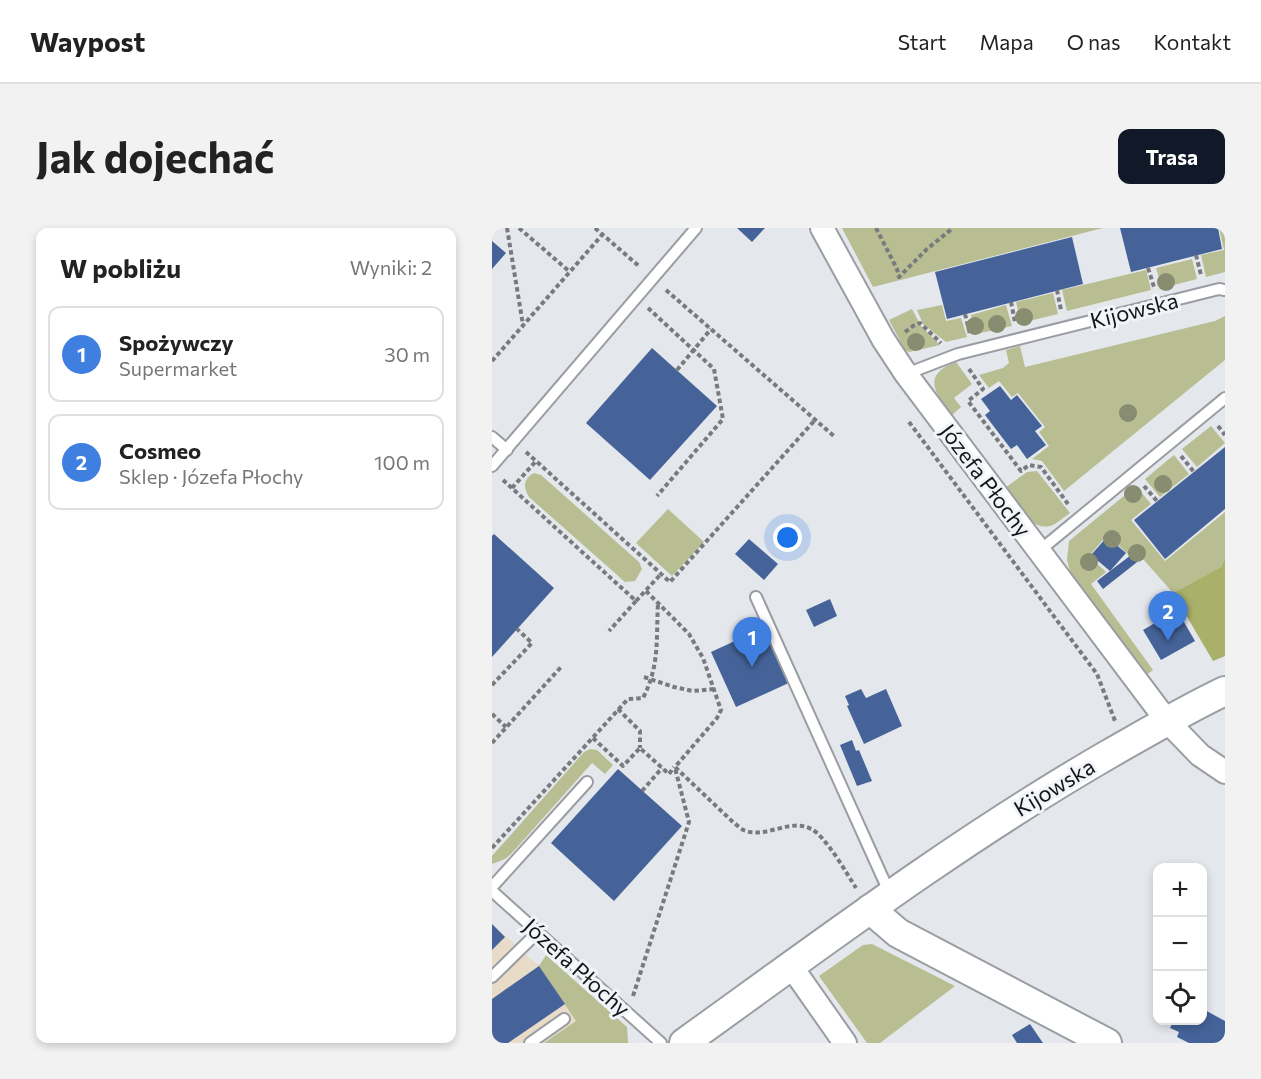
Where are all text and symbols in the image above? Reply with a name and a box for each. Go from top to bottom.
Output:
text: Waypost [30,24,145,58]
text: Start [898,29,946,54]
text: Mapa [979,29,1034,54]
text: O nas [1067,29,1120,54]
text: Kontakt [1153,29,1231,54]
button: Trasa [1118,129,1225,184]
text: Jak dojechać [36,130,274,182]
text: W pobliżu [60,252,181,283]
text: Wyniki: 2 [350,255,432,279]
street label: Kijowska [1087,286,1181,334]
text: Spożywczy [119,329,234,356]
text: 1 [77,342,86,366]
text: 30 m [384,342,430,366]
text: Supermarket [119,356,237,380]
street label: Józefa Płochy [935,418,1037,542]
text: Cosmeo [119,437,201,464]
text: 2 [76,450,87,474]
text: 100 m [374,450,430,474]
text: Sklep · Józefa Płochy [119,464,303,488]
your location [773,523,802,552]
pin: 2 [1148,592,1188,641]
pin: 1 [732,618,772,667]
street label: Kijowska [1009,752,1099,822]
map controls [1153,863,1207,1025]
button: + [1153,863,1207,917]
street label: Józefa Płochy [518,912,636,1022]
button: − [1153,917,1207,971]
button: locate [1153,971,1207,1025]

